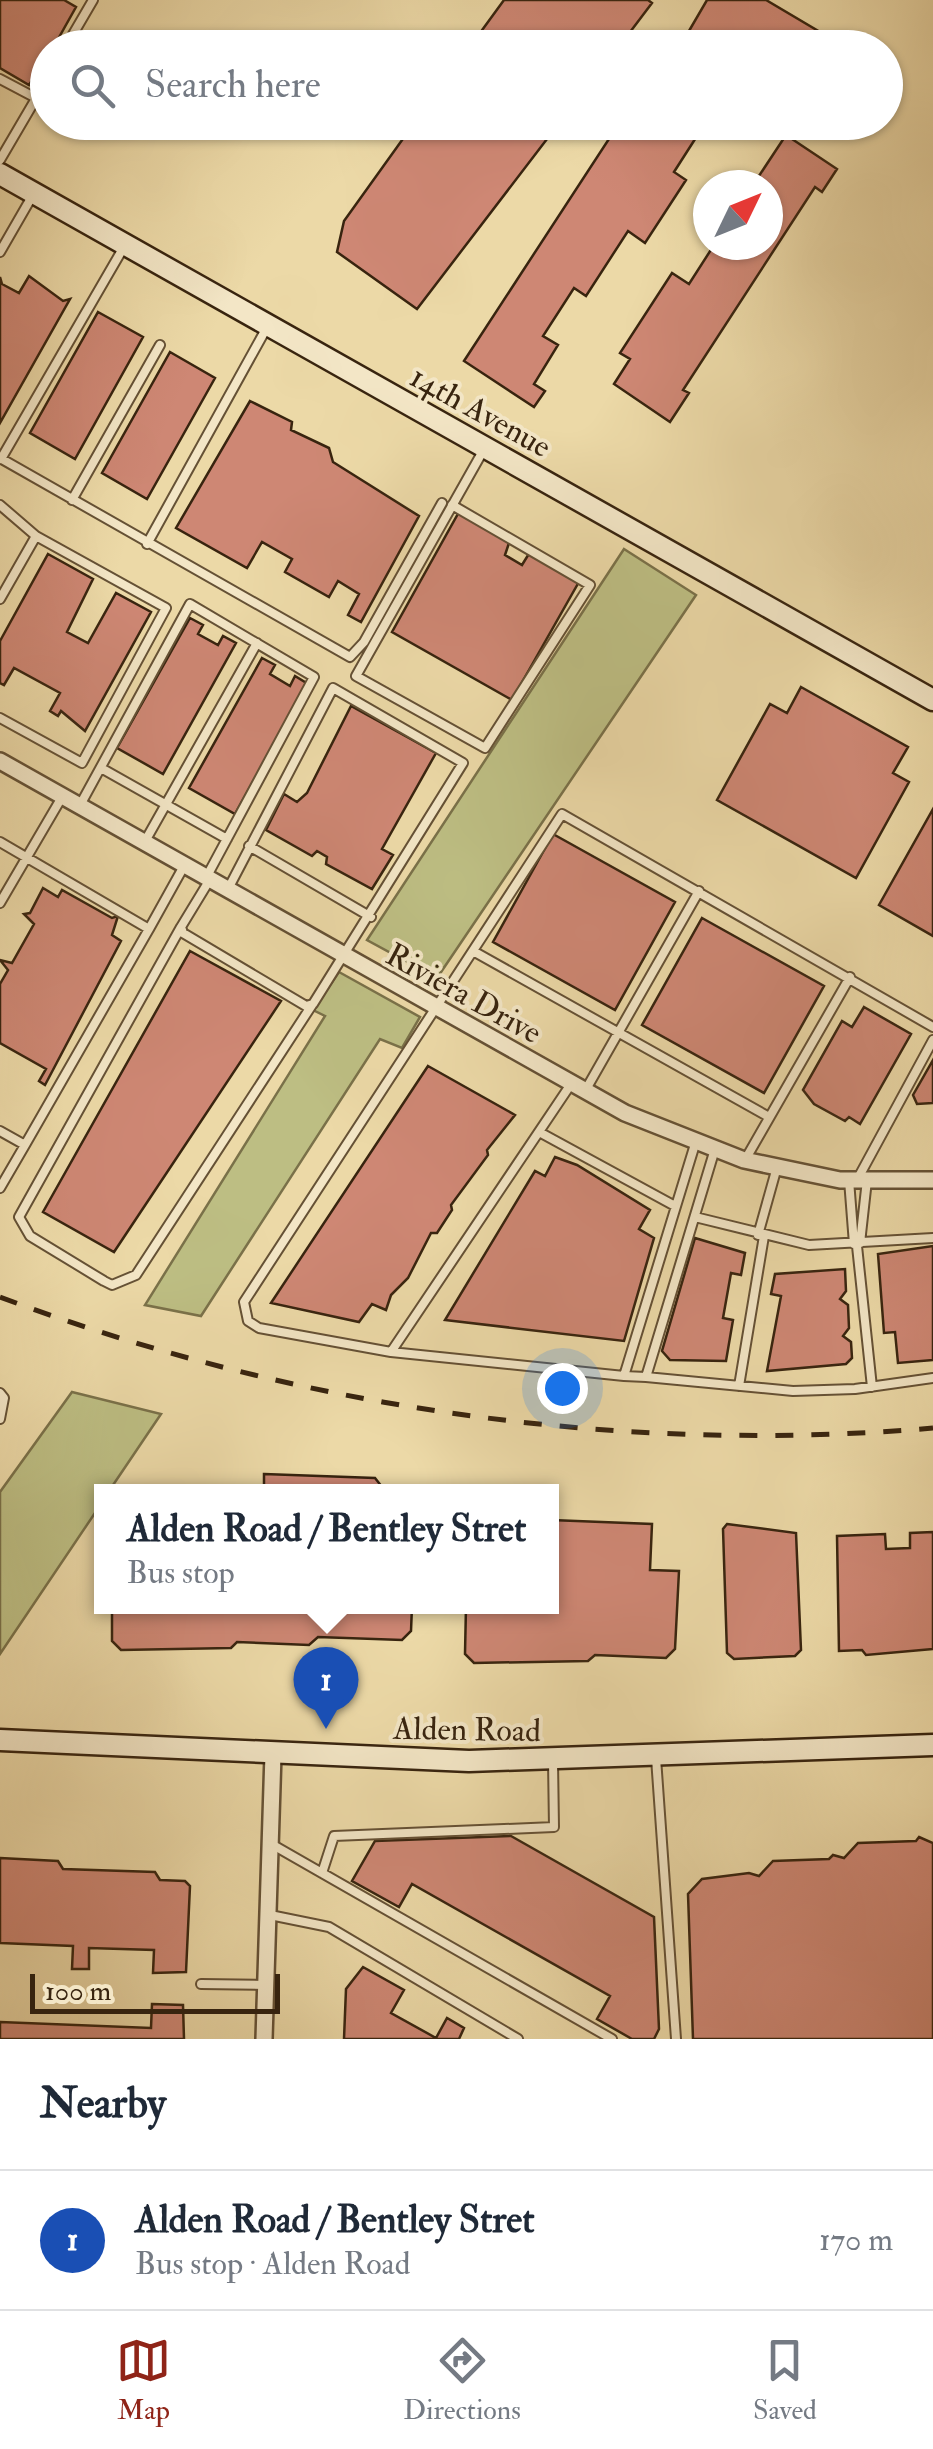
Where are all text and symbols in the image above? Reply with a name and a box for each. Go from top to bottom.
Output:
search box [30,30,903,140]
icon: search [65,58,120,113]
text: Search here [145,61,321,109]
north arrow [693,170,783,260]
street label: 14th Avenue [403,357,558,467]
street label: Riviera Drive [379,935,548,1053]
your location [537,1363,588,1414]
popup [94,1484,559,1614]
text: Alden Road / Bentley Stret [127,1505,526,1553]
text: Bus stop [127,1553,235,1593]
pin: 1 [294,1646,358,1729]
street label: Alden Road [392,1709,541,1751]
scale bar [30,1969,280,2014]
text: 100 m [45,1974,111,2009]
text: Nearby [40,2078,166,2130]
text: Alden Road / Bentley Stret [135,2196,535,2244]
text: 1 [67,2220,78,2260]
text: 170 m [819,2220,893,2260]
text: Bus stop · Alden Road [135,2244,410,2284]
tab: Map [116,2333,171,2428]
tab: Directions [403,2333,521,2428]
tab: Saved [753,2333,817,2428]

